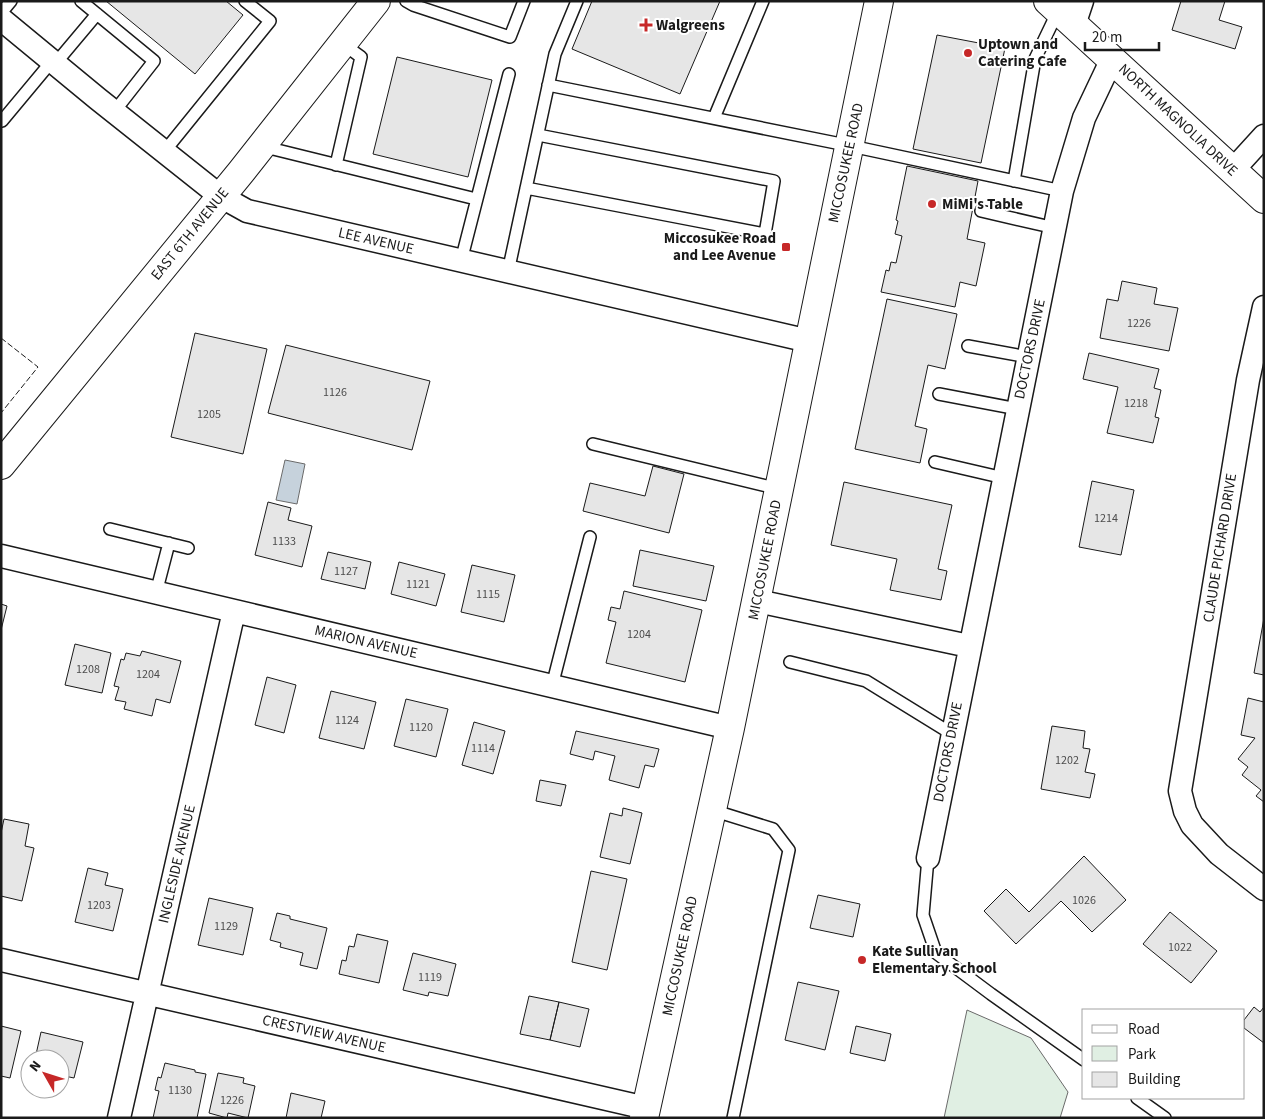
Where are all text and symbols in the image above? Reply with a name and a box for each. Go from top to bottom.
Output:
place label: Walgreens [656,15,725,36]
marker: Walgreens [640,19,652,31]
scale bar [1085,20,1159,52]
text: 20 m [1092,27,1122,48]
place label: Uptown and Catering Cafe [978,34,1067,72]
marker: Uptown and Catering Cafe [962,47,974,59]
street label: NORTH MAGNOLIA DRIVE [1114,59,1242,181]
street label: MICCOSUKEE ROAD [823,101,869,225]
street label: EAST 6TH AVENUE [146,183,234,285]
place label: MiMi's Table [942,194,1023,215]
marker: MiMi's Table [926,198,938,210]
street label: LEE AVENUE [336,222,416,260]
place label: Miccosukee Road and Lee Avenue [664,228,776,266]
marker: Miccosukee Road and Lee Avenue [780,241,792,253]
street label: DOCTORS DRIVE [1009,297,1051,401]
house number: 1226 [1127,315,1151,332]
house number: 1126 [323,384,347,401]
house number: 1218 [1124,395,1148,412]
house number: 1205 [197,406,221,423]
street label: CLAUDE PICHARD DRIVE [1198,472,1242,624]
street label: MICCOSUKEE ROAD [743,498,787,622]
house number: 1214 [1094,510,1118,527]
house number: 1133 [272,533,296,550]
house number: 1127 [334,563,358,580]
house number: 1121 [406,576,430,593]
house number: 1115 [476,586,500,603]
street label: MARION AVENUE [312,620,420,664]
house number: 1204 [627,626,651,643]
house number: 1208 [76,661,100,678]
house number: 1204 [136,666,160,683]
street label: DOCTORS DRIVE [928,700,968,804]
house number: 1124 [335,712,359,729]
house number: 1120 [409,719,433,736]
house number: 1114 [471,740,495,757]
house number: 1202 [1055,752,1079,769]
street label: INGLESIDE AVENUE [153,803,201,925]
house number: 1026 [1072,892,1096,909]
street label: MICCOSUKEE ROAD [657,894,703,1018]
house number: 1203 [87,897,111,914]
house number: 1129 [214,918,238,935]
house number: 1022 [1168,939,1192,956]
place label: Kate Sullivan Elementary School [872,941,997,979]
marker: Kate Sullivan Elementary School [856,954,868,966]
house number: 1119 [418,969,442,986]
legend [1082,1009,1245,1099]
street label: CRESTVIEW AVENUE [260,1010,388,1058]
text: Road [1128,1019,1160,1040]
text: Park [1128,1044,1157,1065]
north arrow [20,1049,70,1099]
text: N [25,1057,46,1076]
text: Building [1128,1069,1181,1090]
house number: 1130 [168,1082,192,1099]
house number: 1226 [220,1092,244,1109]

